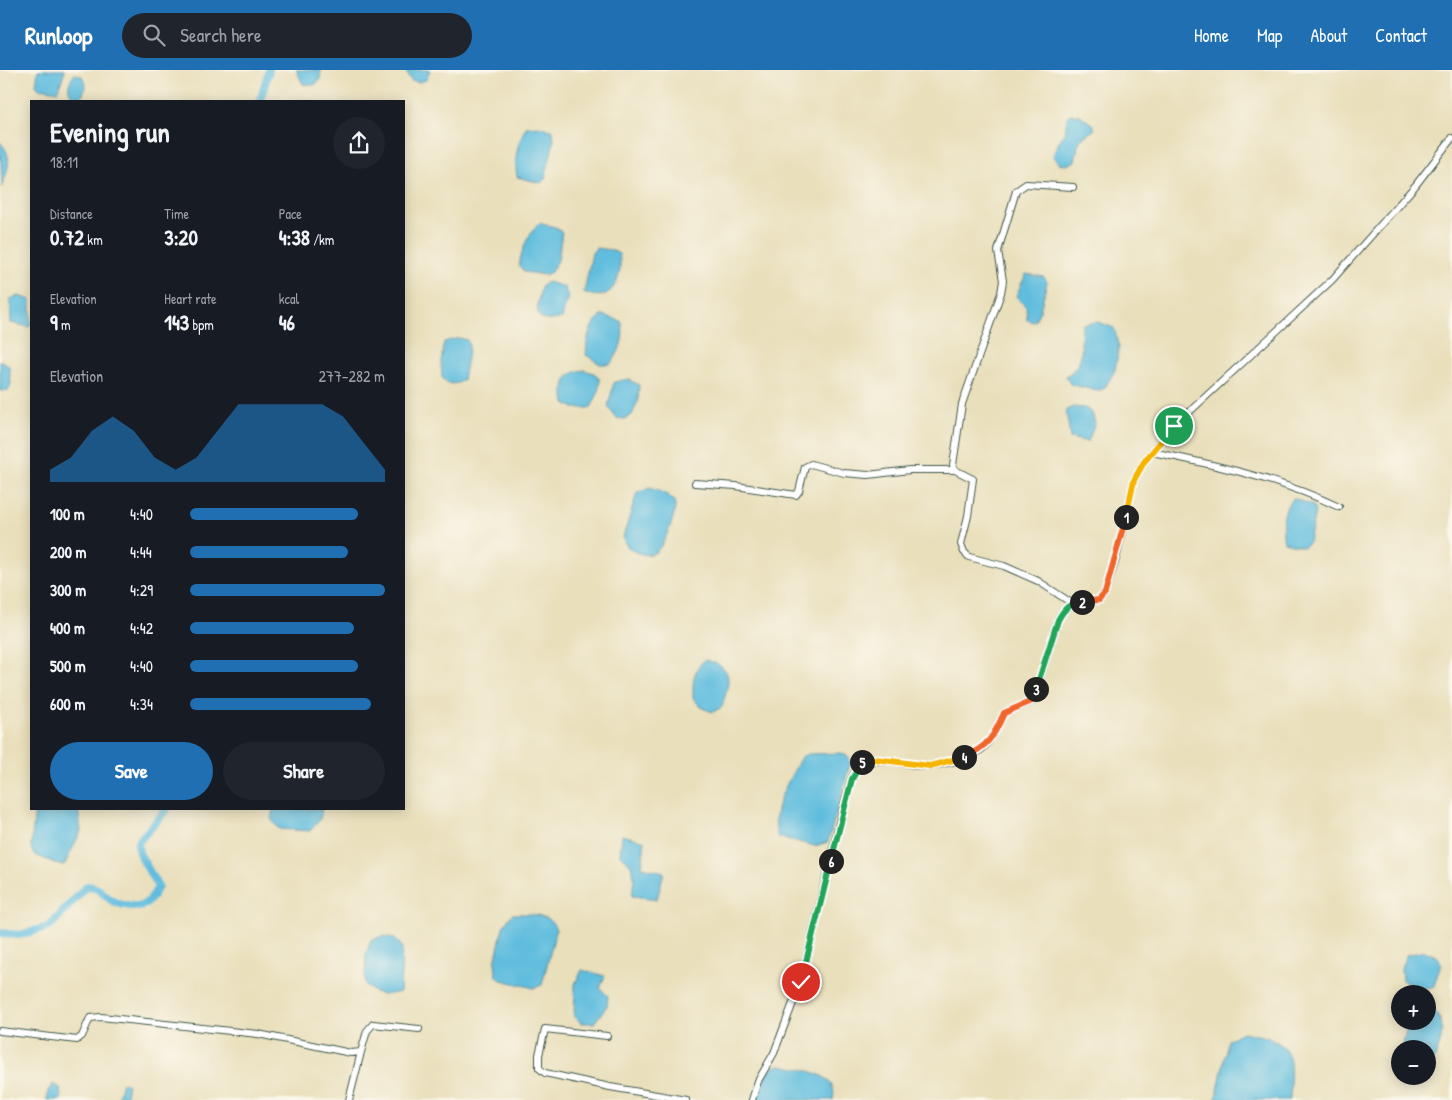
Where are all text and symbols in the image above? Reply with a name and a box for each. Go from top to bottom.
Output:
search box [122,13,472,58]
text: Runloop [25,19,92,51]
icon: search [140,21,168,49]
text: Search here [180,22,262,48]
text: Home [1194,23,1229,48]
text: Map [1257,23,1282,48]
text: About [1310,23,1347,48]
text: Contact [1375,23,1427,48]
text: Evening run [50,113,170,151]
button: share [333,117,385,169]
text: 18:11 [50,151,78,173]
text: Distance [50,204,93,223]
text: Time [164,204,189,223]
text: Pace [279,204,302,223]
text: 0.72 [50,223,84,252]
text: 3:20 [164,223,198,252]
text: 4:38 [279,223,310,252]
text: km [84,230,103,249]
text: /km [310,230,334,249]
text: Elevation [50,289,97,308]
text: Heart rate [164,289,217,308]
text: kcal [279,289,299,308]
text: 9 [50,308,58,337]
text: 143 [164,308,189,337]
text: 46 [279,308,295,337]
text: m [58,315,70,334]
text: bpm [189,315,214,334]
text: Elevation [50,365,103,387]
text: 277–282 m [318,365,385,387]
pin [1153,405,1195,447]
icon: arrive [1160,412,1188,440]
text: 100 m [50,503,85,525]
text: 4:40 [130,503,153,525]
pin: 1 [1114,504,1138,530]
text: 1 [1124,508,1129,527]
text: 200 m [50,541,86,563]
text: 4:44 [130,541,152,563]
text: 300 m [50,579,86,601]
text: 4:29 [130,579,153,601]
pin: 2 [1070,590,1094,614]
text: 2 [1079,593,1086,612]
text: 400 m [50,617,85,639]
text: 4:42 [130,617,153,639]
text: 500 m [50,655,86,677]
text: 4:40 [130,655,153,677]
pin: 3 [1024,676,1048,702]
text: 3 [1033,680,1040,699]
text: 600 m [50,693,85,715]
text: 4:34 [130,693,153,715]
button: Save [50,742,213,800]
button: Share [223,742,385,800]
pin: 4 [952,744,976,770]
text: 4 [962,748,967,767]
pin: 5 [850,750,874,774]
text: 5 [860,753,865,772]
pin: 6 [818,848,844,874]
text: 6 [829,852,834,871]
pin [780,961,822,1003]
icon: check [787,968,815,996]
map controls [1391,985,1436,1085]
button: + [1391,985,1436,1030]
button: − [1391,1040,1436,1085]

